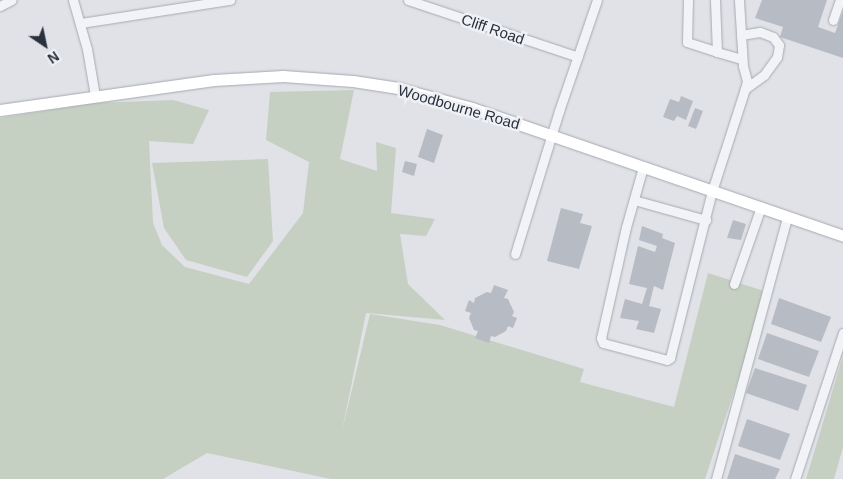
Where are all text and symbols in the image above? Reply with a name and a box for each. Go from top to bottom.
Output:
street label: Cliff Road [459,10,527,48]
north arrow [20,20,70,70]
text: N [45,48,62,67]
street label: Woodbourne Road [396,81,522,133]

